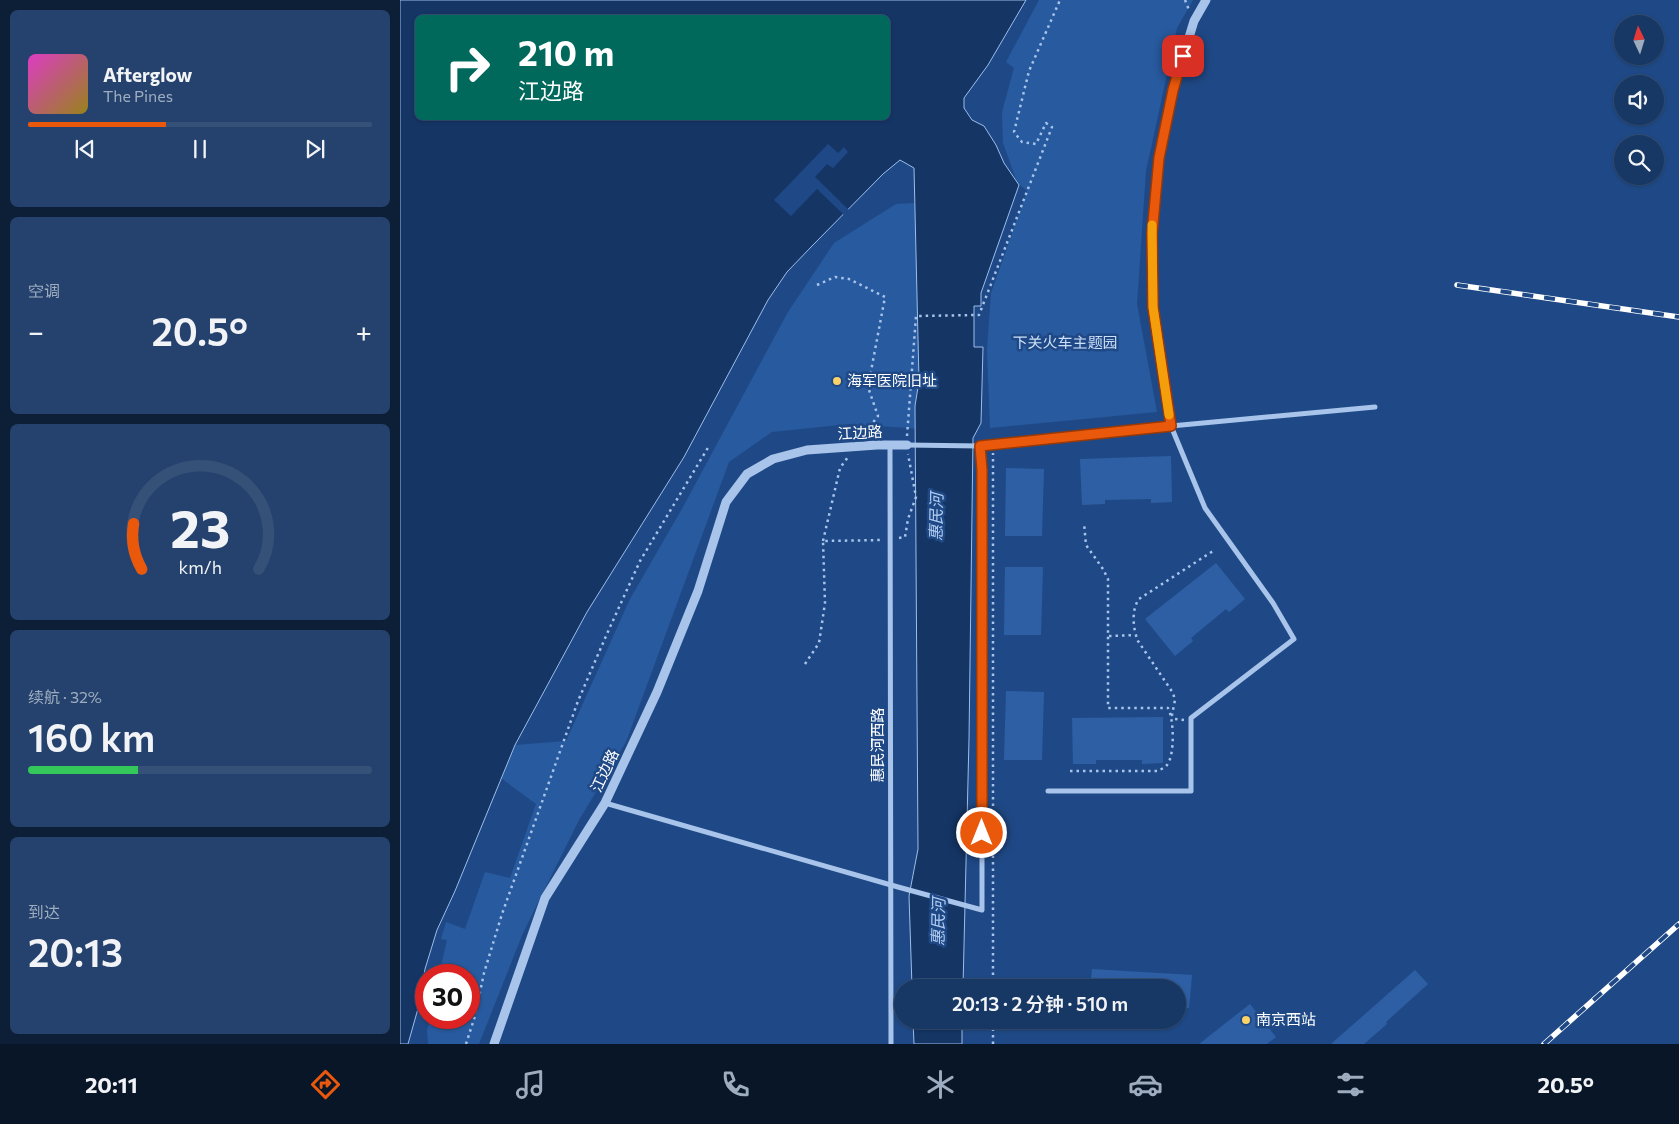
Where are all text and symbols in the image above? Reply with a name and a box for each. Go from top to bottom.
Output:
north arrow [1614,15,1664,65]
map controls [1614,15,1664,185]
text: 210 m [518,30,614,73]
icon: right [435,35,500,100]
pin [1162,35,1204,77]
icon: arrive [1169,42,1197,70]
text: Afterglow [103,63,192,86]
button: sound [1614,75,1664,125]
text: 江边路 [518,77,584,104]
text: The Pines [103,86,173,105]
icon: previous [71,135,99,163]
icon: pause [186,135,214,163]
icon: next [301,135,329,163]
button: search [1614,135,1664,185]
text: 空调 [28,281,60,300]
text: 20.5° [152,307,248,354]
text: − [28,314,44,348]
text: + [356,314,372,348]
park label: 下关火车主题园 [1012,333,1118,351]
place label: 海军医院旧址 [847,371,937,389]
marker: 海军医院旧址 [831,375,843,387]
street label: 江边路 [837,422,883,442]
water label: 惠民河 [926,490,945,541]
text: 23 [170,495,230,559]
text: km/h [178,556,222,578]
text: 续航 · 32% [28,687,102,706]
street label: 惠民河西路 [868,707,886,783]
text: 160 km [28,713,155,760]
street label: 江边路 [586,746,622,795]
position arrow [955,806,1007,858]
water label: 惠民河 [928,895,947,946]
text: 到达 [28,902,60,921]
text: 20:13 [28,928,123,975]
speed limit sign: 30 [415,964,480,1029]
text: 20:13 · 2 分钟 · 510 m [952,992,1128,1015]
place label: 南京西站 [1256,1010,1316,1028]
marker: 南京西站 [1240,1014,1252,1026]
icon: directions [308,1067,343,1102]
icon: music [513,1067,548,1102]
icon: phone [718,1067,753,1102]
icon: climate [923,1067,958,1102]
icon: car [1128,1067,1163,1102]
icon: filters [1333,1067,1368,1102]
text: 20:11 [85,1071,138,1098]
text: 20.5° [1538,1071,1594,1098]

